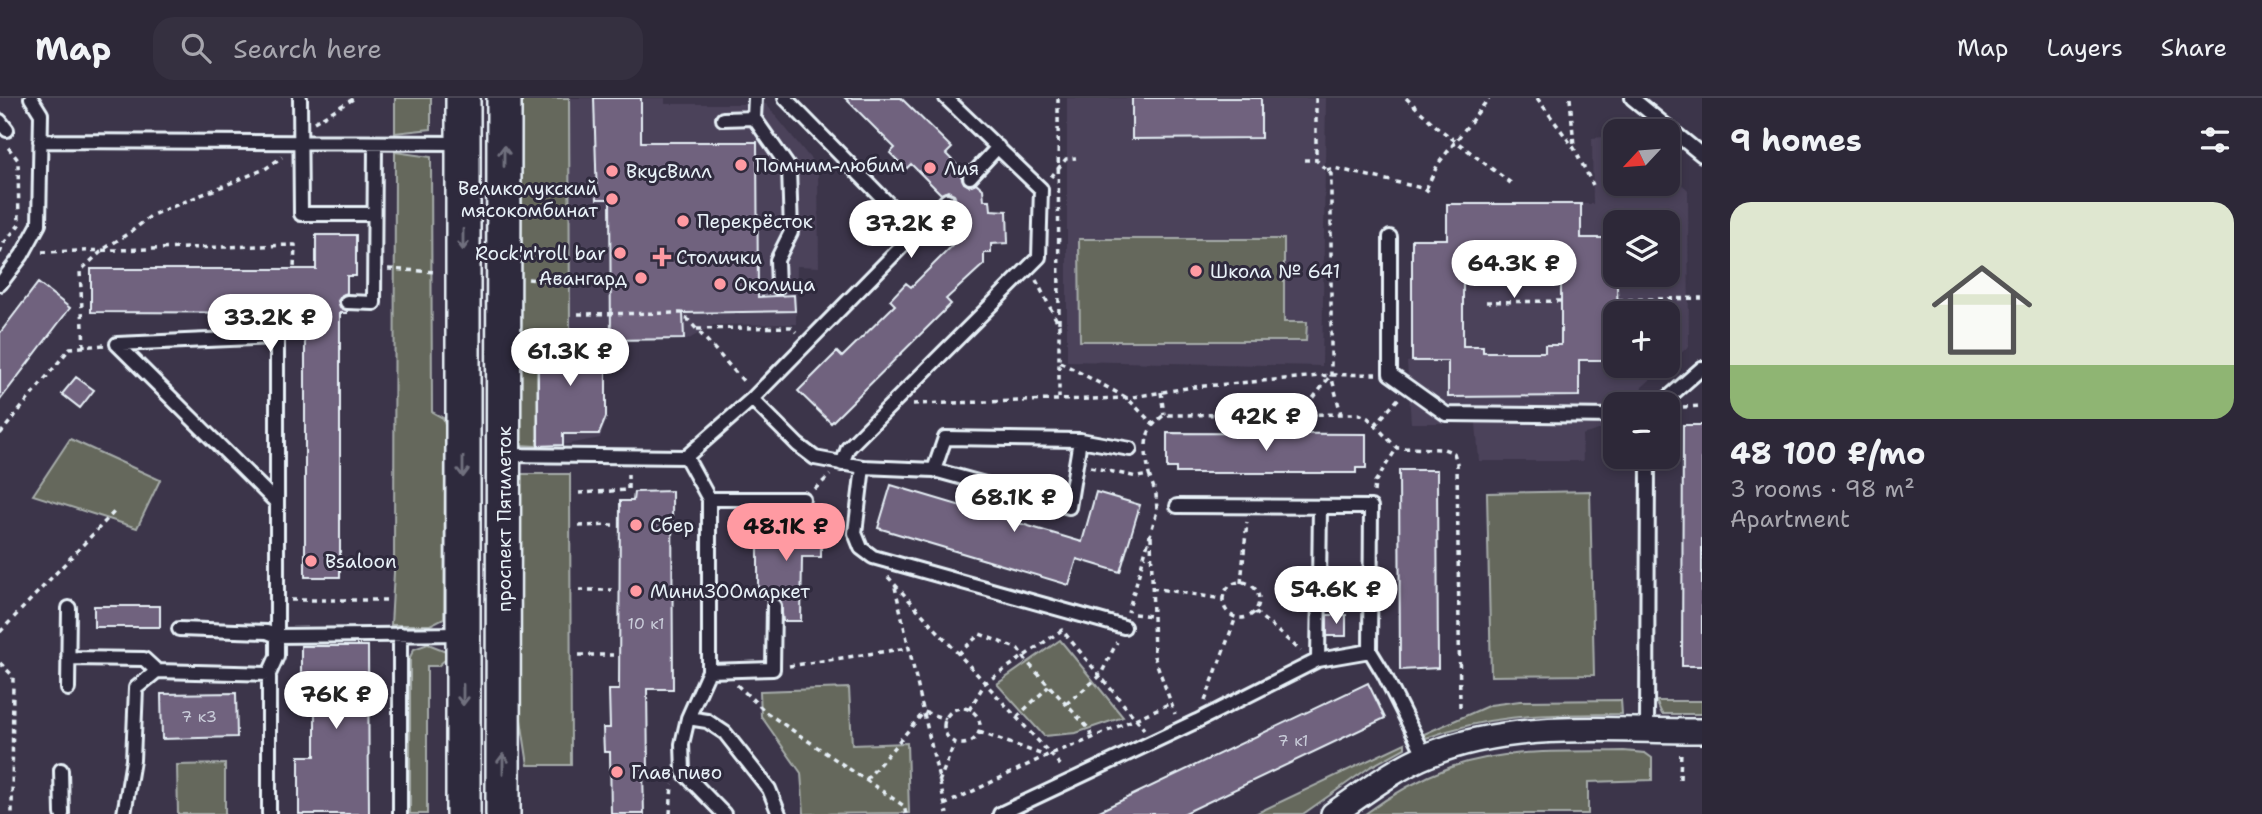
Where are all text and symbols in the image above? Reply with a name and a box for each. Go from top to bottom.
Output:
search box [153,17,643,80]
text: Map [35,26,111,71]
icon: search [177,29,215,67]
text: Search here [233,31,382,66]
text: Map [1957,32,2008,64]
text: Layers [2046,32,2123,64]
text: Share [2161,32,2227,64]
north arrow [1603,119,1680,196]
map controls [1603,119,1680,469]
text: 9 homes [1730,120,1862,161]
icon: filters [2196,121,2234,159]
one-way arrow [497,144,511,167]
place label: Помним-любим [755,153,905,178]
place label: Лия [944,156,979,181]
marker: Помним-любим [733,157,749,173]
place label: ВкусВилл [626,159,712,184]
marker: Лия [922,160,938,176]
marker: ВкусВилл [604,163,620,179]
place label: Великолукский мясокомбинат [458,176,598,223]
marker: Великолукский мясокомбинат [604,191,620,207]
pin: 37.2K ₽ [846,200,976,260]
text: 37.2K ₽ [865,208,957,238]
place label: Перекрёсток [697,209,813,234]
button: layers [1603,210,1680,287]
marker: Перекрёсток [675,213,691,229]
one-way arrow [456,228,470,251]
pin: 64.3K ₽ [1449,240,1579,300]
place label: Rock'n'roll bar [475,241,606,266]
marker: Rock'n'roll bar [612,245,628,261]
place label: Столички [676,245,762,270]
icon: home [1919,247,2045,373]
text: 64.3K ₽ [1468,248,1560,278]
marker: Столички [654,249,670,265]
place label: Школа № 641 [1210,259,1340,284]
marker: Школа № 641 [1188,263,1204,279]
place label: Авангард [539,266,627,291]
marker: Авангард [633,270,649,286]
place label: Околица [734,272,815,297]
marker: Околица [712,276,728,292]
pin: 33.2K ₽ [205,294,335,354]
button: + [1603,301,1680,378]
text: 33.2K ₽ [223,302,317,332]
pin: 61.3K ₽ [505,328,635,388]
text: 61.3K ₽ [527,336,613,366]
button: − [1603,392,1680,469]
pin: 42K ₽ [1217,394,1315,453]
text: 42K ₽ [1231,401,1301,431]
street label: проспект Пятилеток [492,426,517,612]
text: 48 100 ₽/mo [1730,433,1926,474]
one-way arrow [456,455,470,478]
pin: 68.1K ₽ [949,474,1079,534]
text: 3 rooms · 98 m² [1730,474,1915,504]
text: 68.1K ₽ [971,482,1057,512]
pin: 48.1K ₽ [721,504,851,563]
text: Apartment [1730,504,1850,534]
text: 48.1K ₽ [743,511,829,541]
place label: Сбер [650,513,694,538]
marker: Сбер [628,517,644,533]
place label: Bsaloon [325,549,397,574]
marker: Bsaloon [303,553,319,569]
pin: 54.6K ₽ [1271,566,1401,626]
text: 54.6K ₽ [1290,574,1382,604]
place label: МиниЗООмаркет [650,579,810,604]
marker: МиниЗООмаркет [628,583,644,599]
house number: 10 к1 [627,613,665,634]
pin: 76K ₽ [287,672,385,731]
text: 76K ₽ [300,679,372,709]
one-way arrow [456,683,470,706]
house number: 7 к3 [181,706,217,727]
house number: 7 к1 [1278,730,1308,751]
one-way arrow [496,753,509,776]
place label: Глав пиво [631,760,722,785]
marker: Глав пиво [609,764,625,780]

